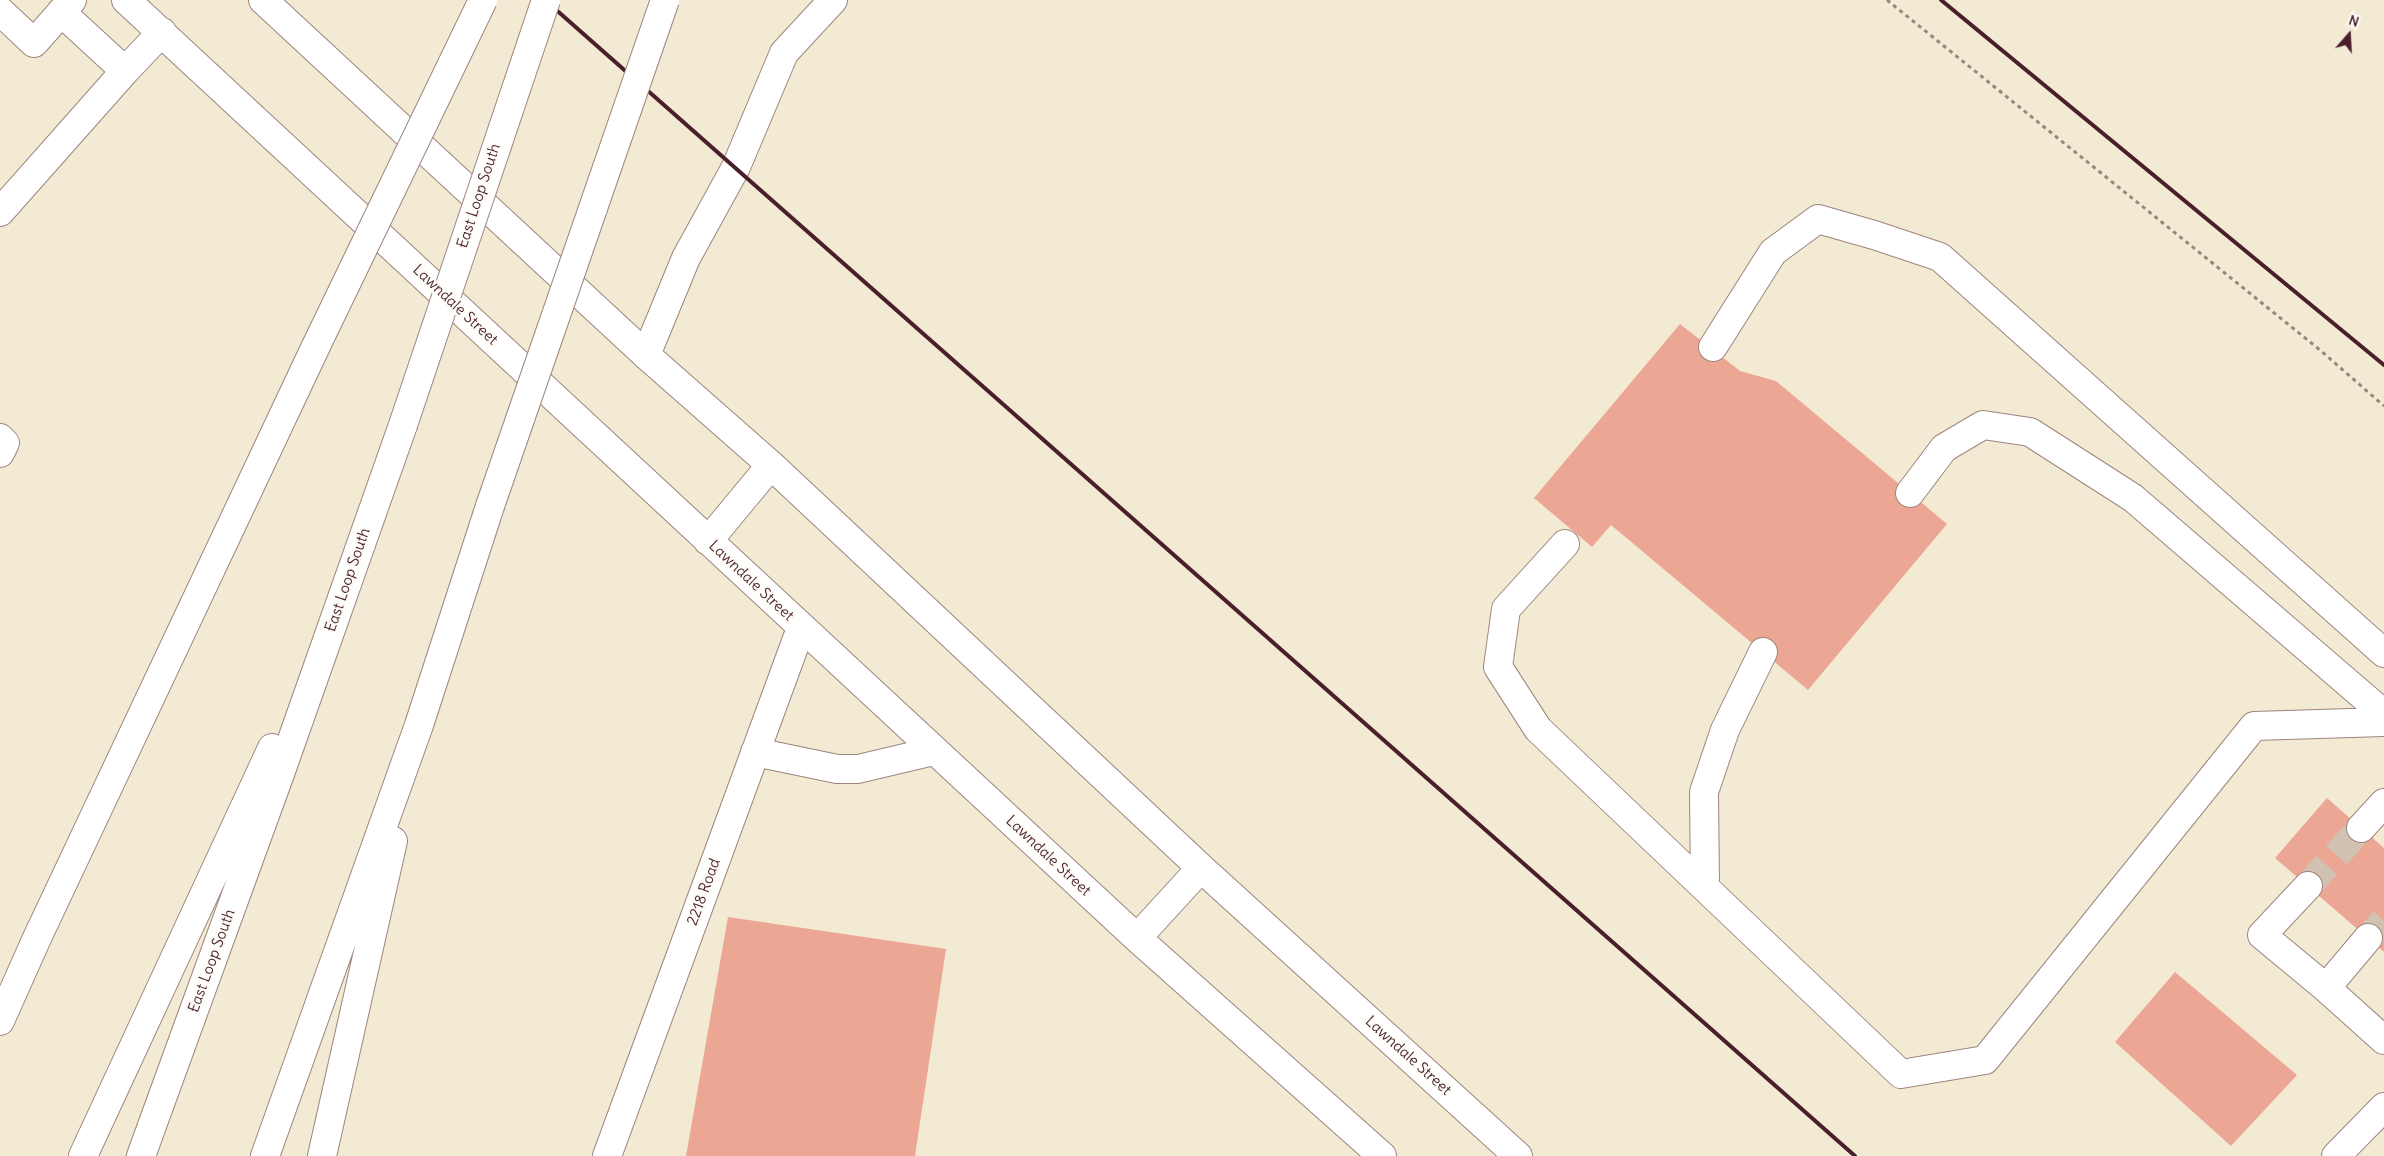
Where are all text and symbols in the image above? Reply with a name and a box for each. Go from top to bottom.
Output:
north arrow [2324,10,2374,60]
text: N [2346,11,2361,31]
street label: East Loop South [454,141,504,251]
street label: Lawndale Street [409,261,501,349]
street label: East Loop South [322,526,374,634]
street label: Lawndale Street [705,537,797,625]
street label: Lawndale Street [1002,812,1094,900]
street label: 2218 Road [684,856,724,928]
street label: East Loop South [185,907,239,1015]
street label: Lawndale Street [1361,1013,1455,1099]

